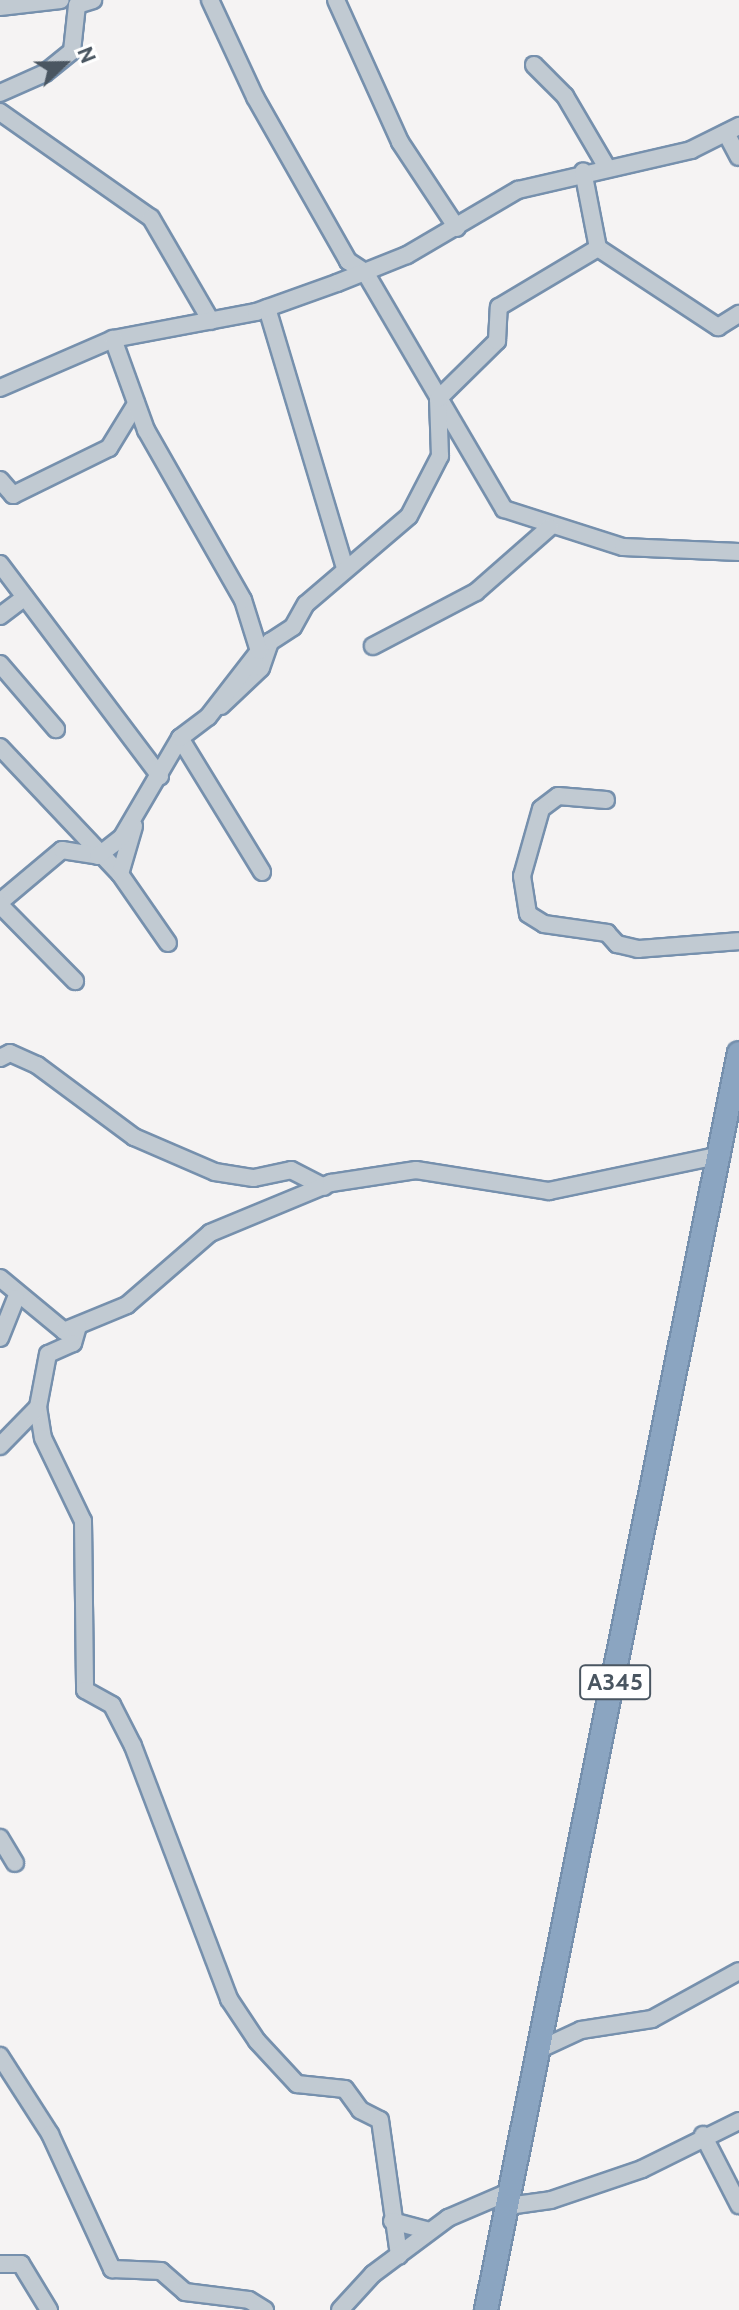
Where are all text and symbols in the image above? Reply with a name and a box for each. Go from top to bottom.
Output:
north arrow [24,24,104,104]
text: N [71,43,102,67]
road number: A345 [579,1662,651,1702]

